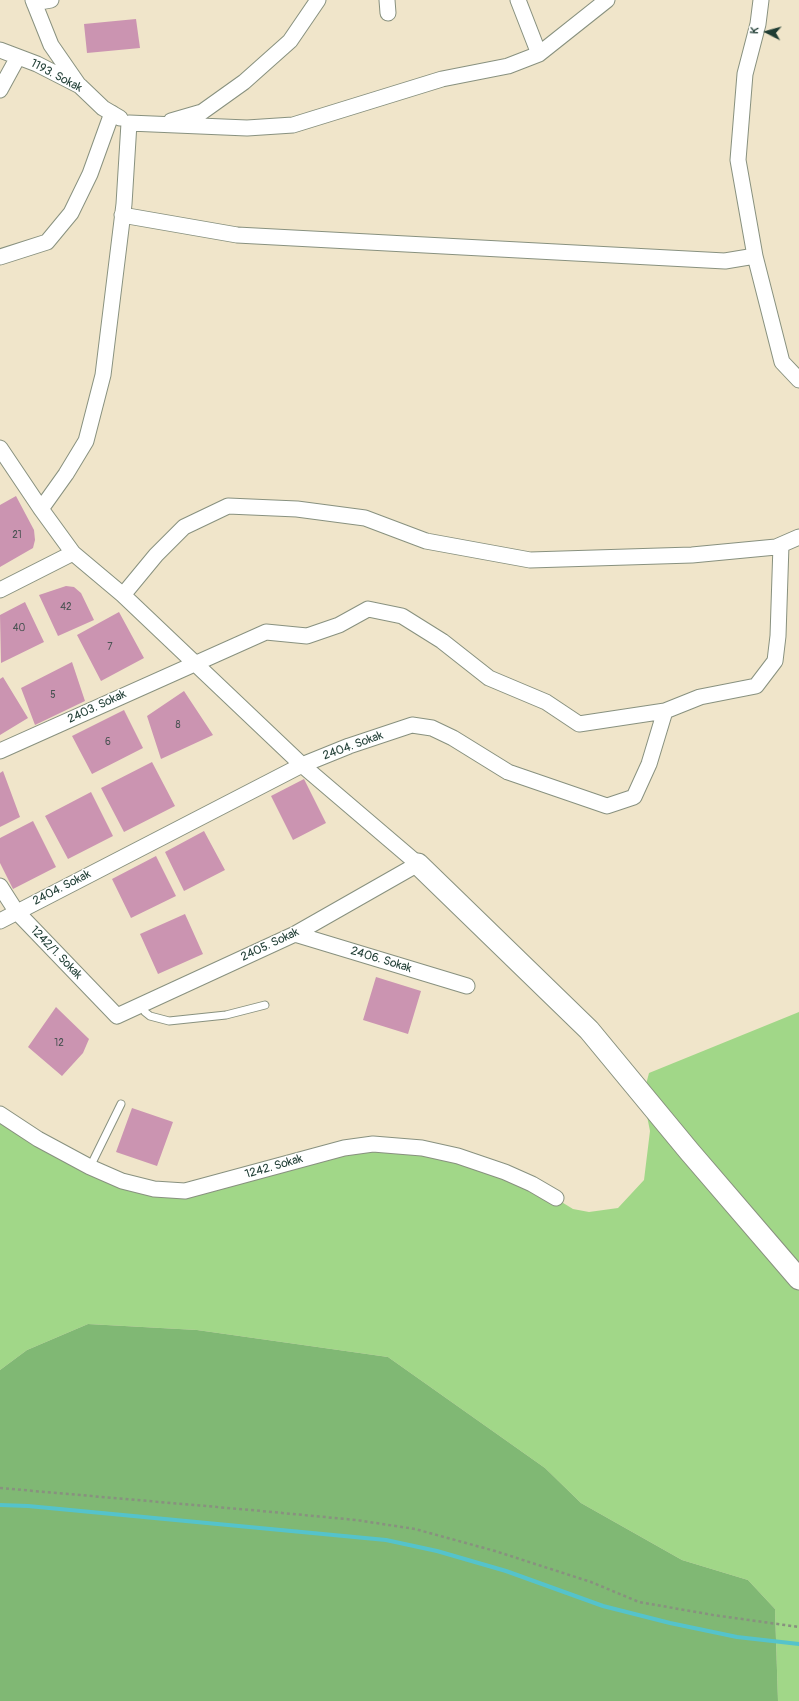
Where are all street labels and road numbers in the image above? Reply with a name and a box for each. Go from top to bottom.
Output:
street label: 1193. Sokak [28,56,84,96]
street label: 2403. Sokak [65,687,129,727]
street label: 2404. Sokak [321,728,385,764]
street label: 2404. Sokak [31,867,93,909]
street label: 1242/1. Sokak [27,923,85,983]
street label: 2405. Sokak [239,925,301,965]
street label: 2406. Sokak [349,944,413,976]
street label: 1242. Sokak [244,1152,304,1182]

